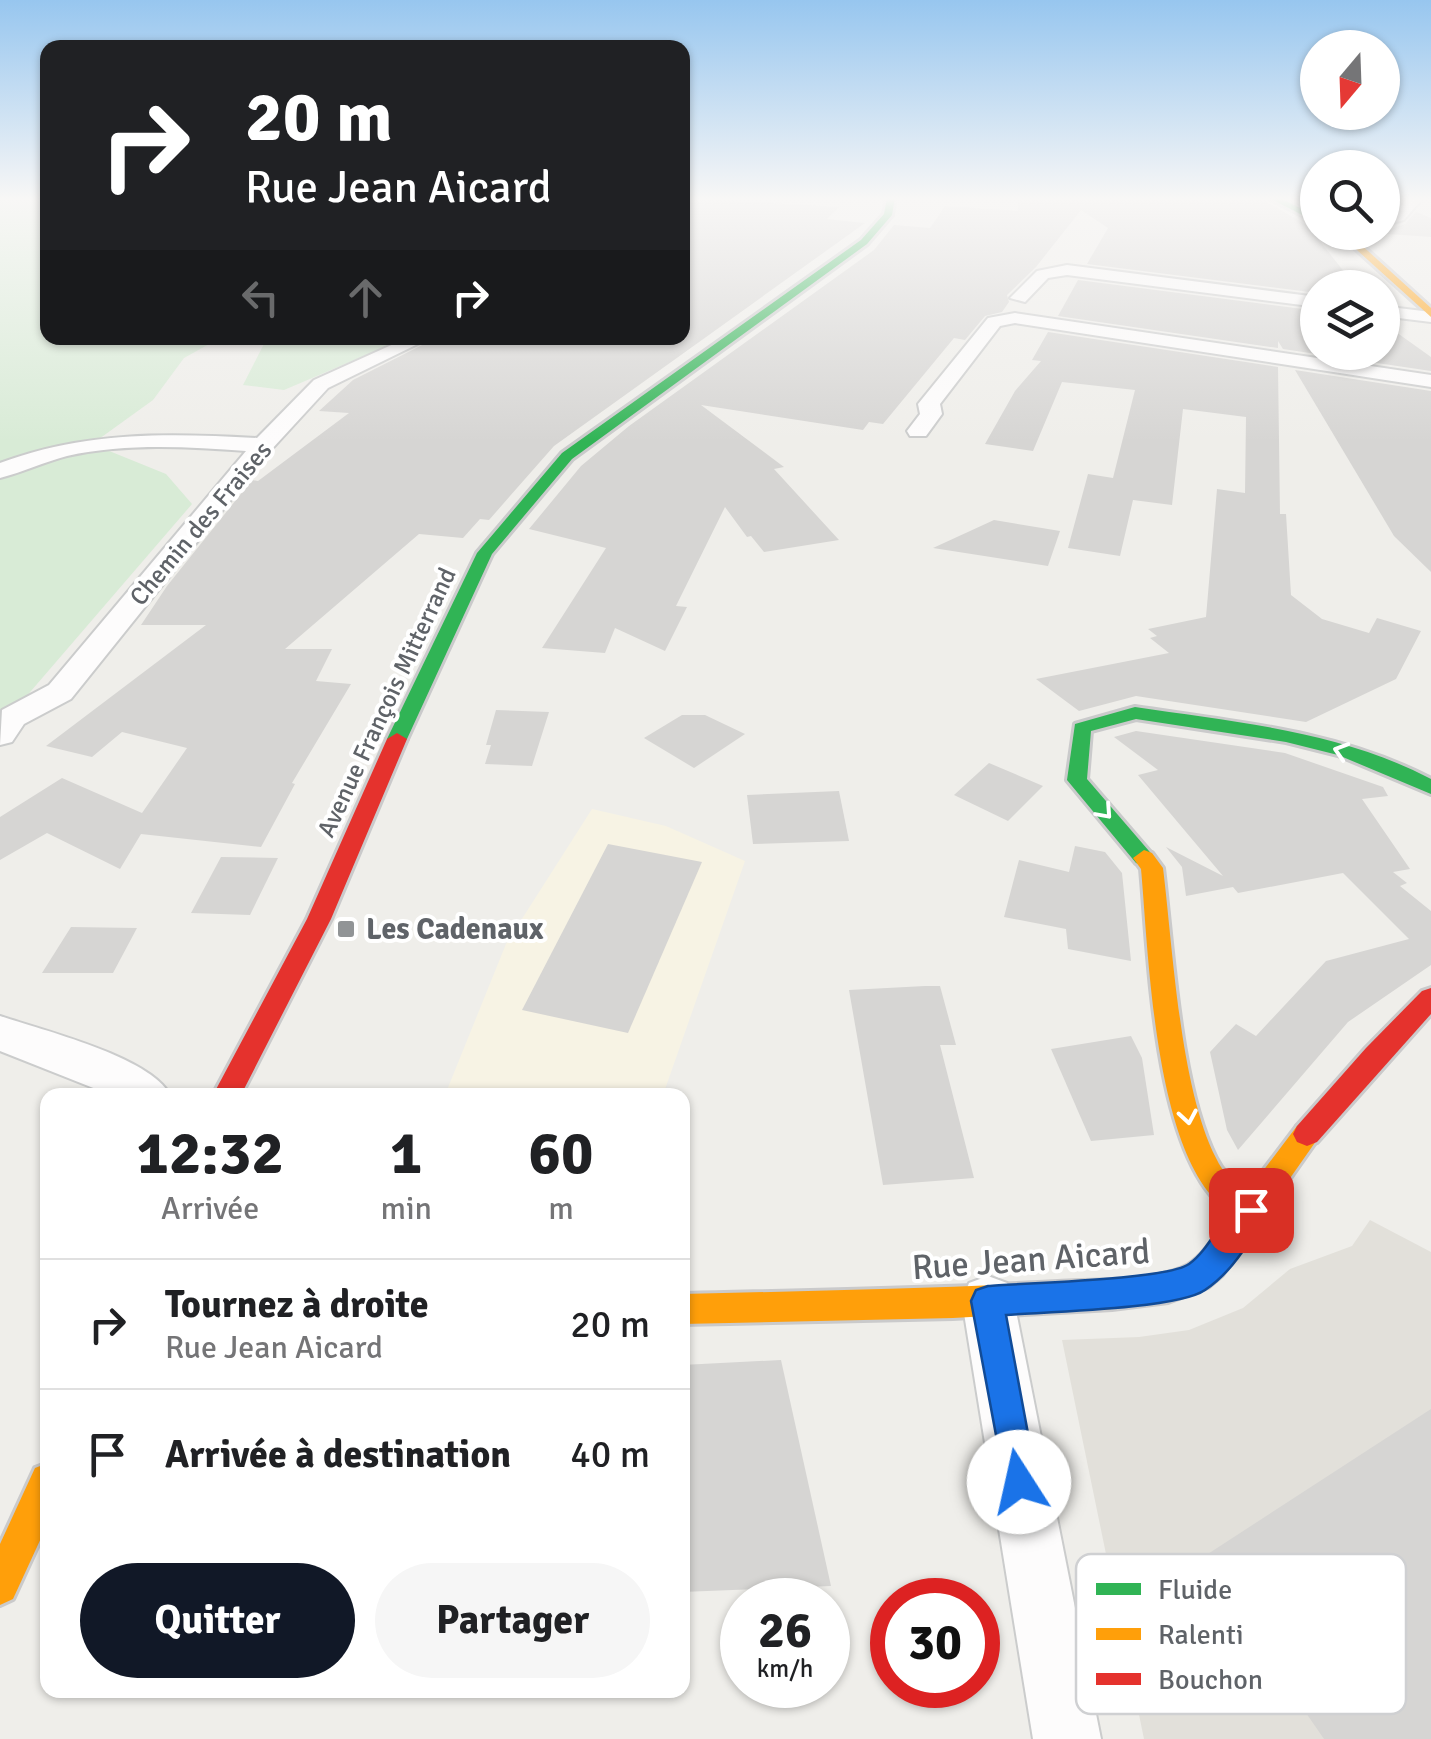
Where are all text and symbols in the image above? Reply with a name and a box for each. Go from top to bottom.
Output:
north arrow [1300,30,1400,130]
map controls [1300,30,1400,370]
text: 20 m [245,74,393,160]
icon: right [80,80,210,210]
button: search [1300,150,1400,250]
text: Rue Jean Aicard [245,160,552,215]
icon: left [233,270,288,325]
icon: ahead [338,270,393,325]
icon: right [443,270,498,325]
button: layers [1300,270,1400,370]
street label: Chemin des Fraises [123,435,278,612]
street label: Avenue François Mitterrand [310,563,463,842]
one-way arrow [1333,742,1350,763]
one-way arrow [1094,800,1112,819]
place label: Les Cadenaux [366,911,544,948]
marker: Les Cadenaux [335,918,357,940]
one-way arrow [1177,1109,1198,1125]
text: 12:32 [137,1117,284,1191]
text: 1 [390,1117,422,1191]
text: 60 [529,1117,593,1191]
pin [1209,1168,1294,1253]
icon: arrive [1224,1183,1279,1238]
text: Arrivée [161,1189,259,1228]
text: min [380,1189,432,1228]
text: m [548,1189,574,1228]
street label: Rue Jean Aicard [911,1230,1152,1289]
text: Tournez à droite [165,1281,429,1328]
icon: right [80,1297,135,1352]
text: 20 m [570,1301,650,1348]
text: Rue Jean Aicard [165,1328,383,1367]
icon: arrive [80,1427,135,1482]
position arrow [967,1430,1071,1534]
text: Arrivée à destination [165,1431,511,1478]
text: 40 m [570,1431,650,1478]
legend [1076,1554,1406,1714]
button: Quitter [80,1563,355,1678]
button: Partager [375,1563,650,1678]
text: Fluide [1158,1573,1232,1607]
speed limit sign: 30 [870,1578,1000,1708]
text: 26 [758,1600,812,1662]
text: Ralenti [1158,1618,1244,1652]
text: km/h [757,1653,813,1684]
text: Bouchon [1158,1663,1263,1697]

